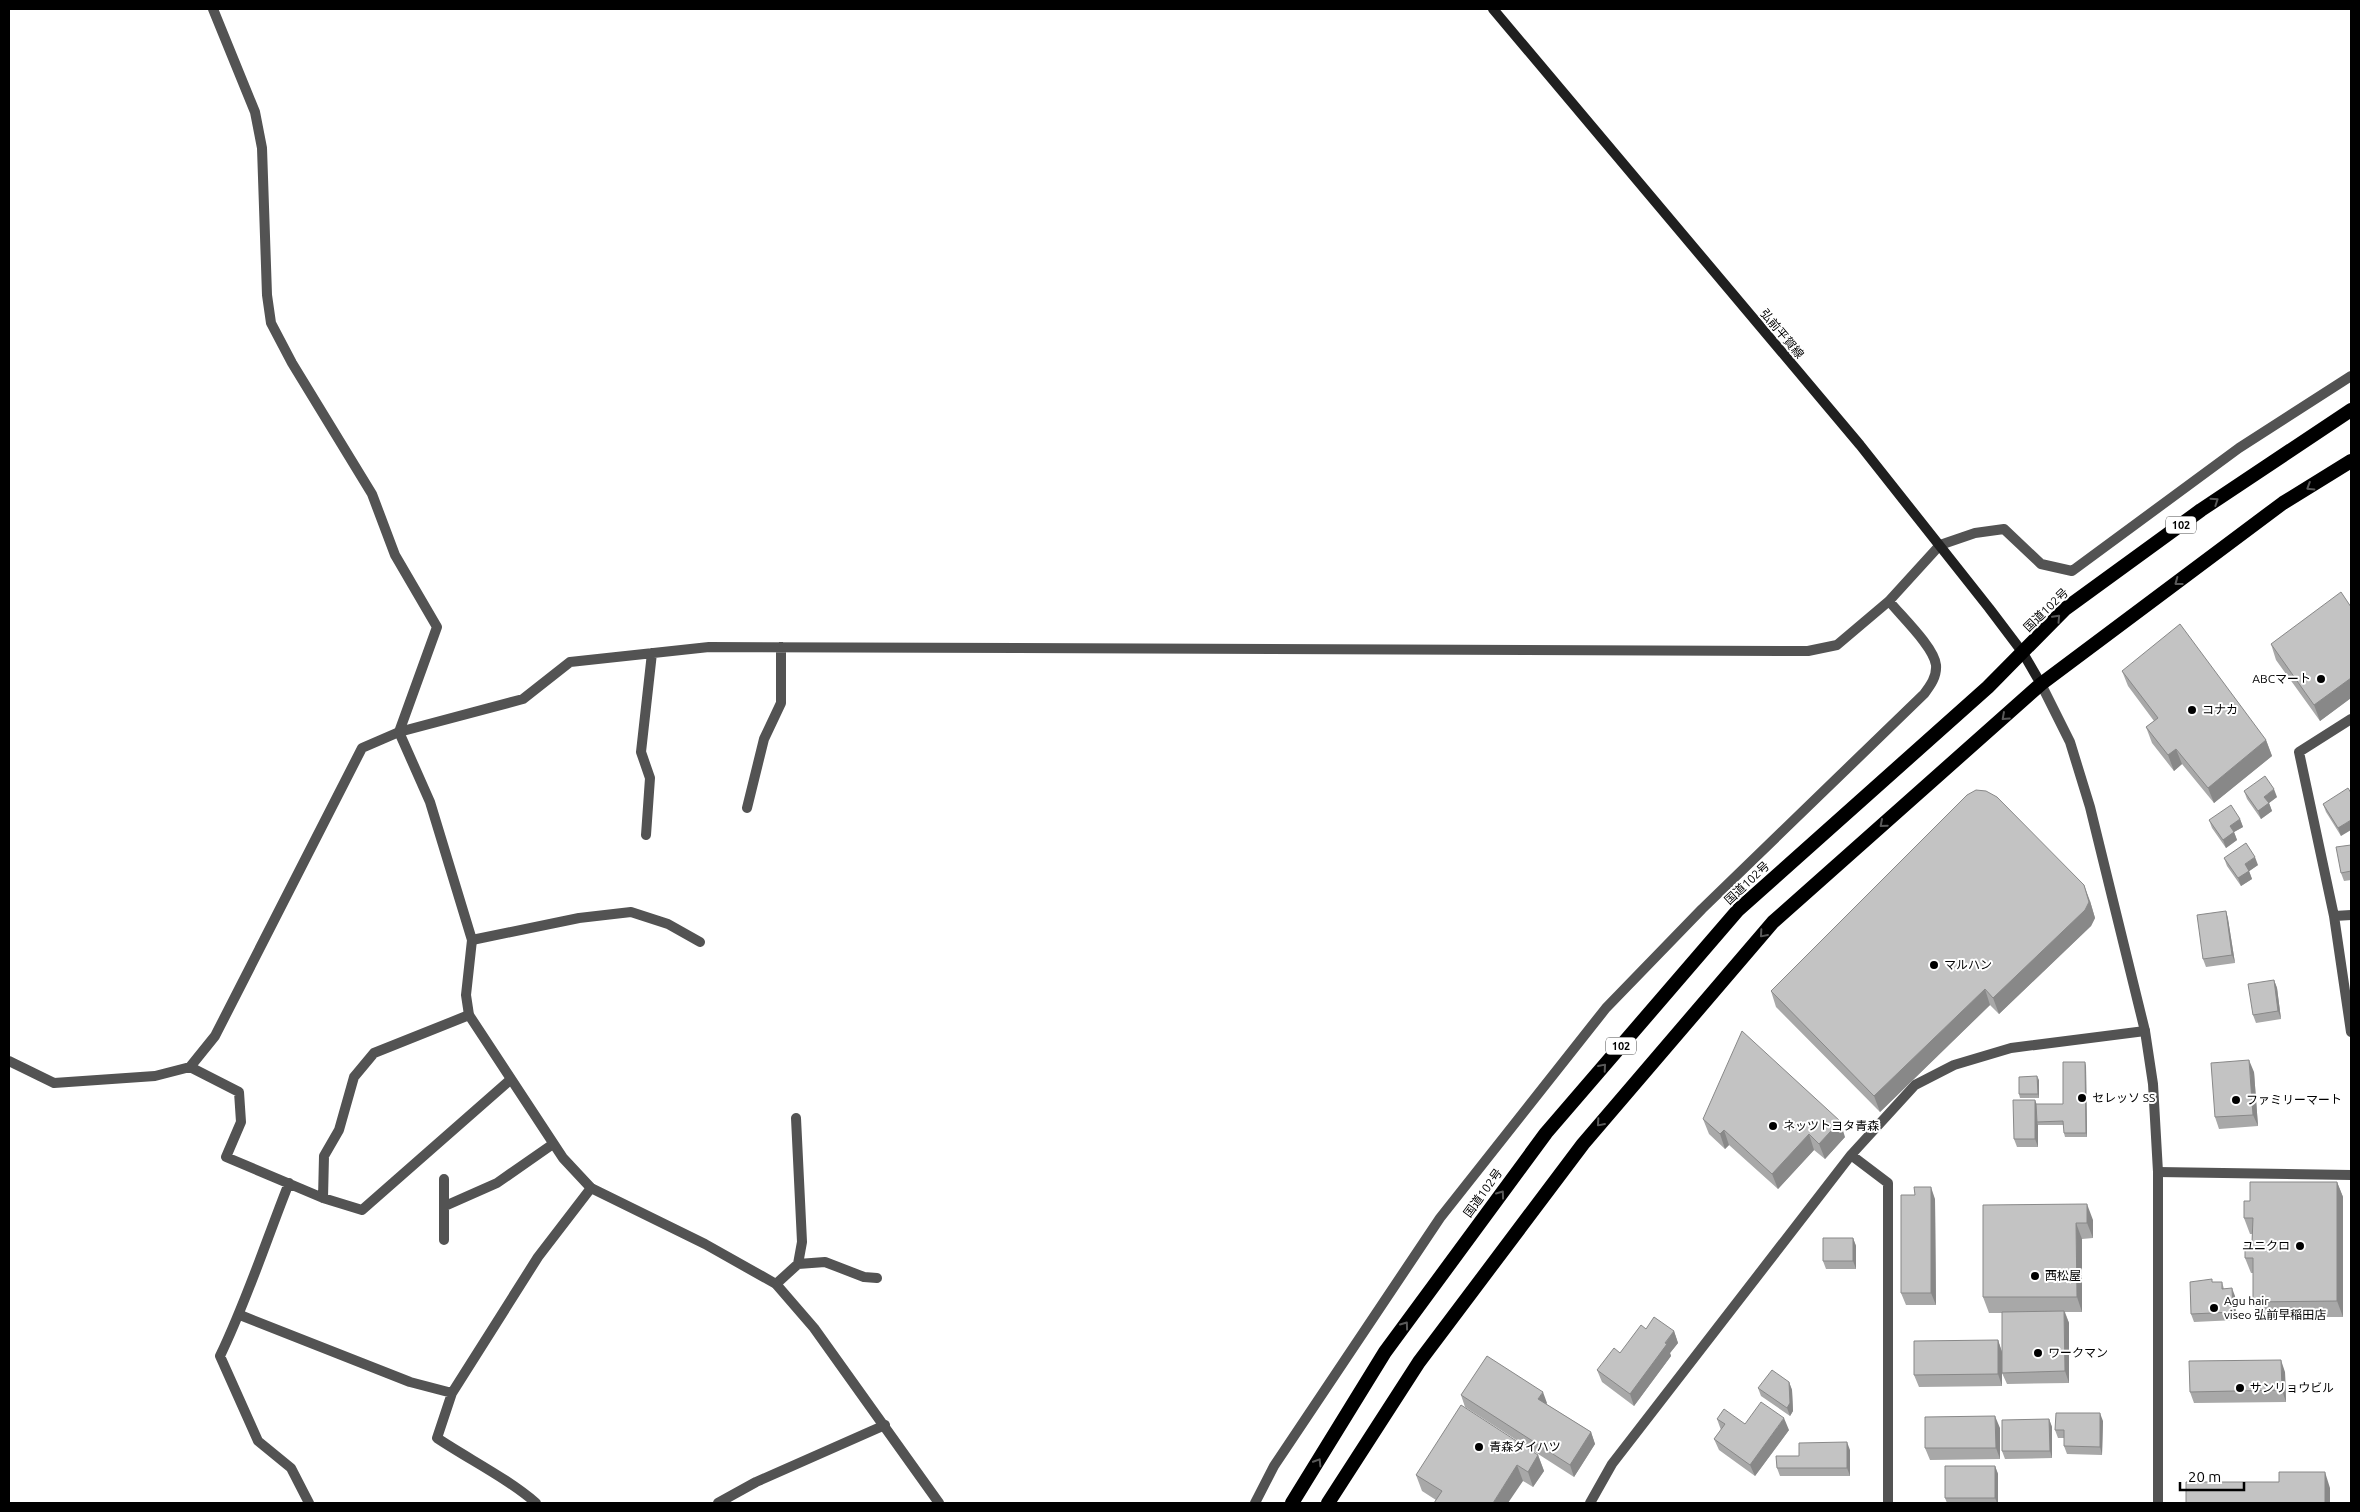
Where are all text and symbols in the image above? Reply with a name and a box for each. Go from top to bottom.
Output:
street label: 弘前平賀線 [1758,307,1807,361]
one-way arrow [2306,480,2315,490]
one-way arrow [2209,498,2219,507]
road number: 102 [2166,516,2196,534]
one-way arrow [2175,576,2184,584]
street label: 国道102号 [2021,585,2070,634]
one-way arrow [2051,615,2060,624]
place label: ABCマート [2252,672,2311,685]
marker: ABCマート [2315,673,2327,685]
place label: コナカ [2202,703,2238,716]
marker: コナカ [2186,704,2198,716]
one-way arrow [2002,711,2011,720]
one-way arrow [1880,819,1889,828]
street label: 国道102号 [1722,859,1772,907]
one-way arrow [1760,928,1769,937]
place label: マルハン [1944,958,1992,971]
marker: マルハン [1928,959,1940,971]
road number: 102 [1606,1038,1636,1054]
one-way arrow [1597,1064,1606,1073]
place label: セレッソ SS [2092,1091,2155,1104]
marker: セレッソ SS [2076,1092,2088,1104]
place label: ファミリーマート [2246,1093,2342,1106]
marker: ファミリーマート [2230,1094,2242,1106]
one-way arrow [1597,1118,1606,1127]
place label: ネッツトヨタ青森 [1783,1119,1879,1132]
marker: ネッツトヨタ青森 [1767,1120,1779,1132]
street label: 国道102号 [1461,1166,1504,1219]
one-way arrow [1496,1191,1504,1200]
place label: ユニクロ [2242,1239,2290,1252]
marker: ユニクロ [2294,1240,2306,1252]
place label: 西松屋 [2045,1269,2081,1282]
marker: 西松屋 [2029,1270,2041,1282]
place label: Agu hair viseo 弘前早稲田店 [2224,1294,2326,1321]
marker: Agu hair viseo 弘前早稲田店 [2208,1302,2220,1314]
one-way arrow [1399,1321,1408,1331]
place label: ワークマン [2048,1346,2108,1359]
marker: ワークマン [2032,1347,2044,1359]
place label: サンリョウビル [2250,1381,2334,1394]
marker: サンリョウビル [2234,1382,2246,1394]
place label: 青森ダイハツ [1489,1440,1561,1453]
marker: 青森ダイハツ [1473,1441,1485,1453]
one-way arrow [1311,1458,1321,1467]
scale bar [2180,1460,2244,1492]
text: 20 m [2188,1468,2221,1485]

